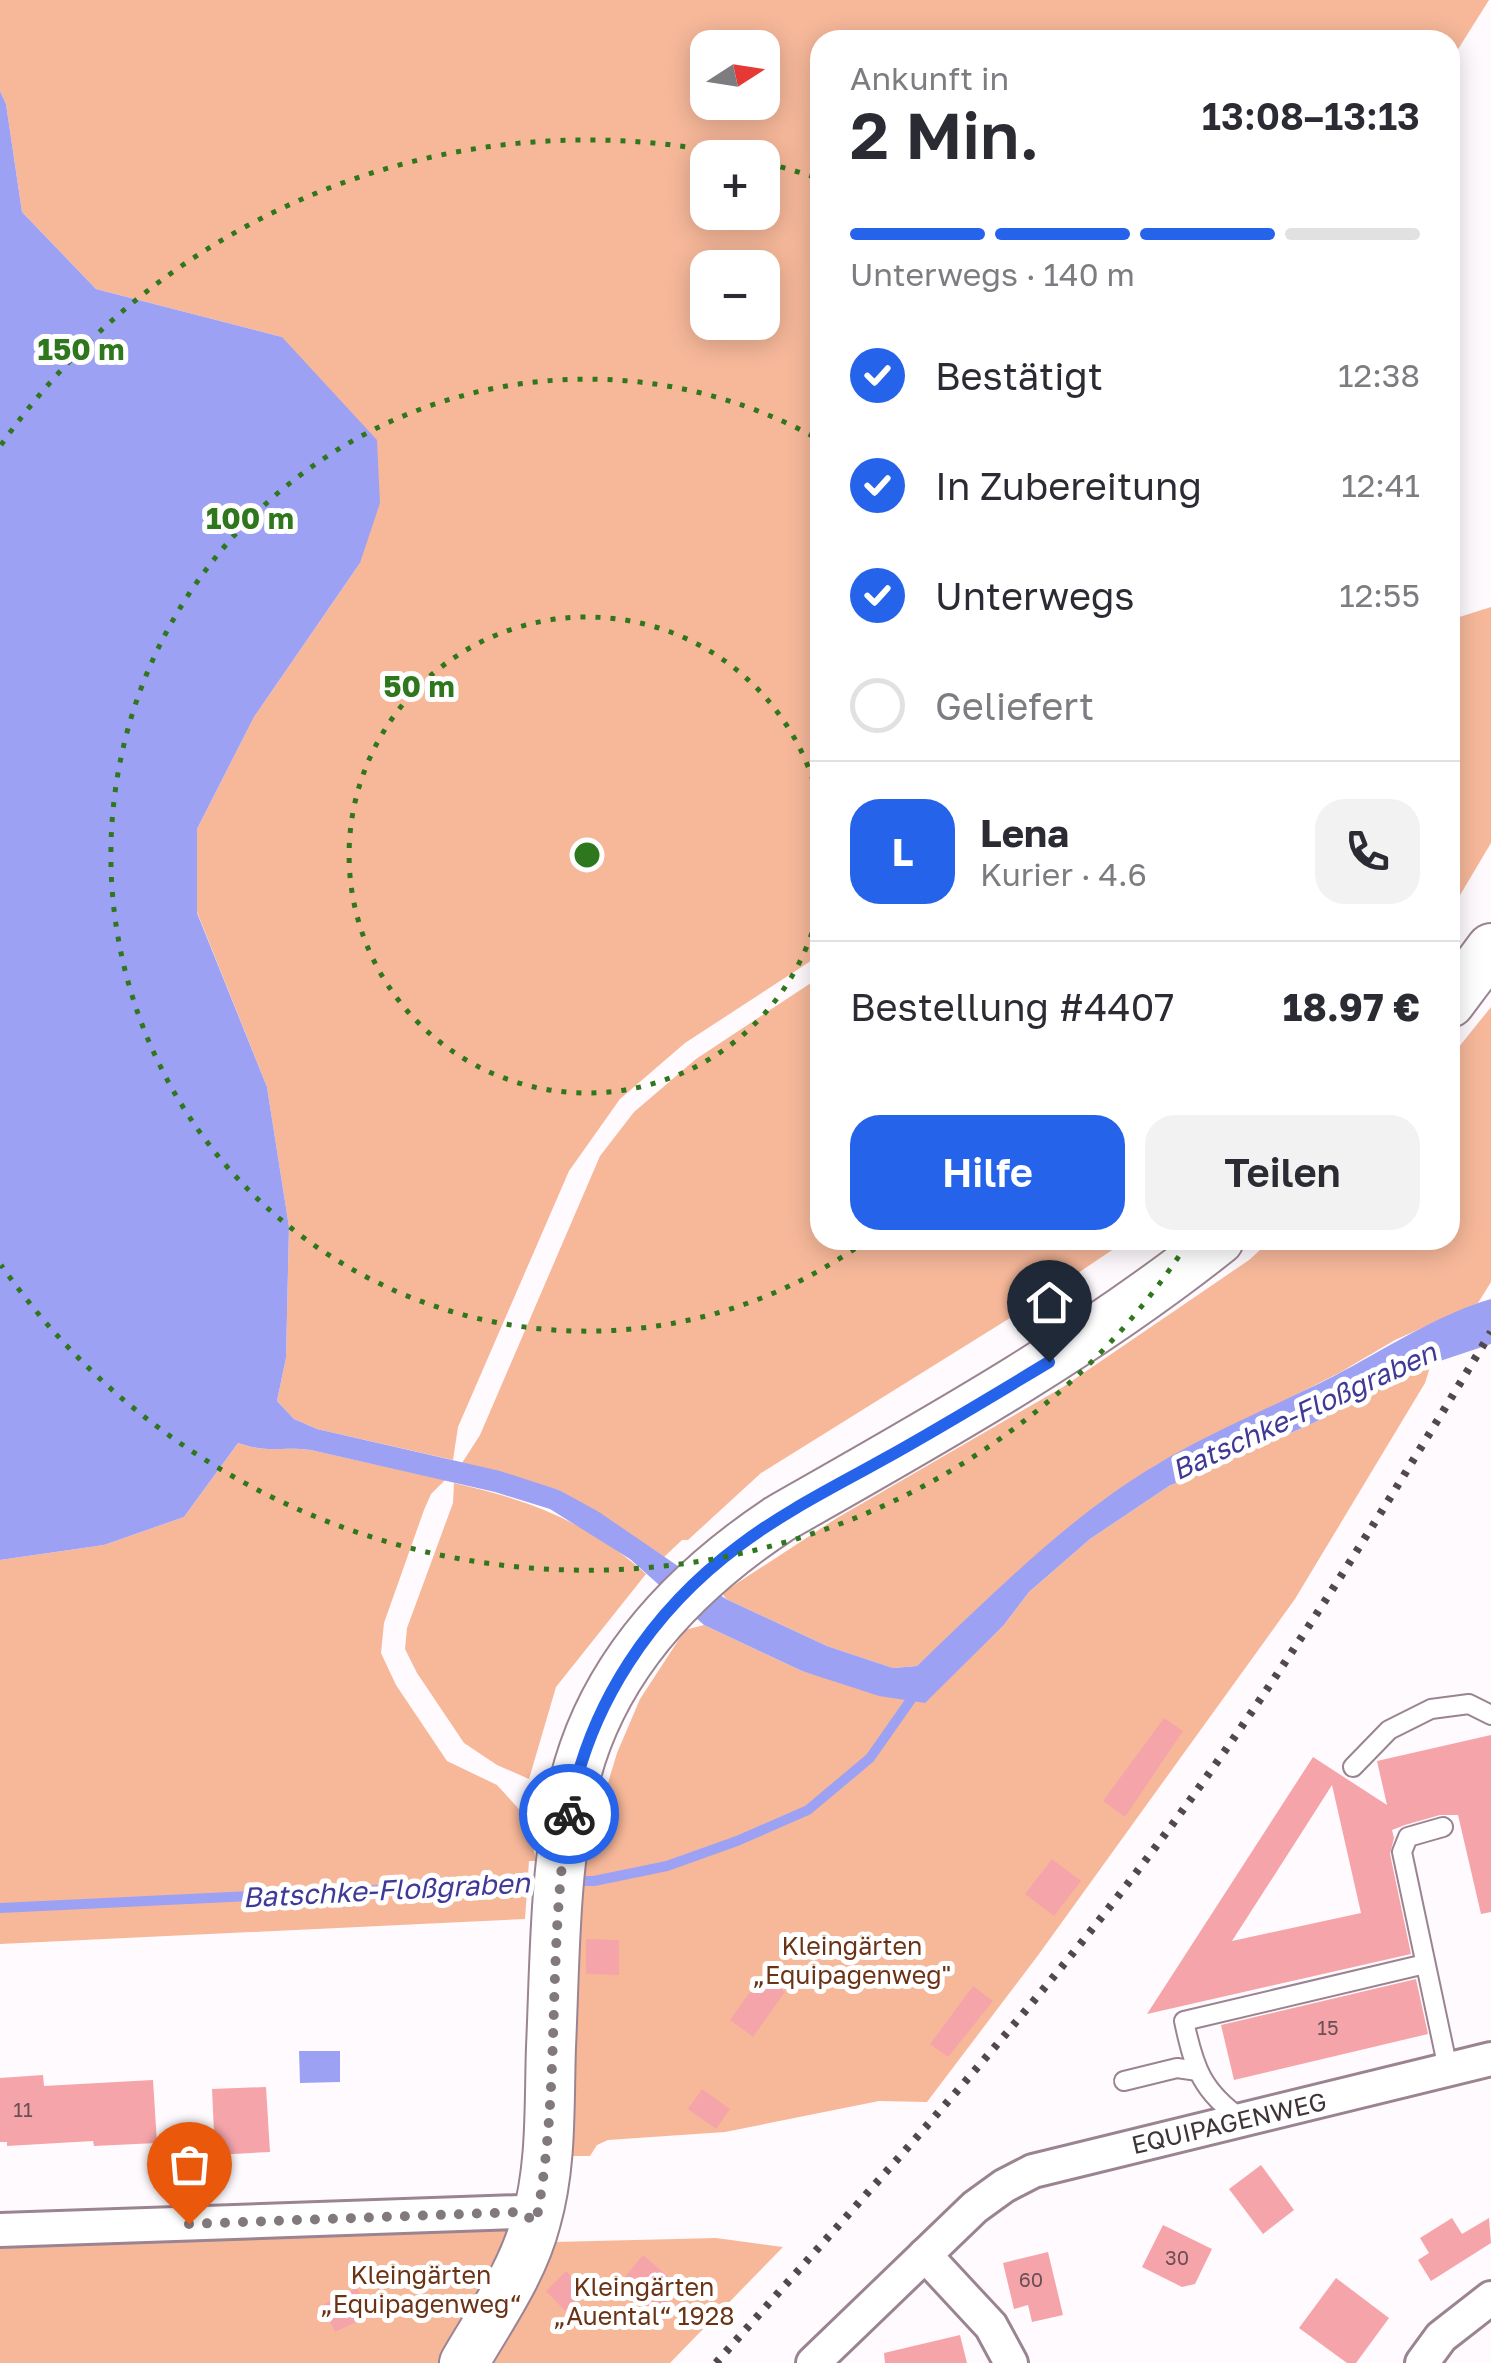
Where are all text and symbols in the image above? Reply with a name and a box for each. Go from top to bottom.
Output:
north arrow [690,30,780,120]
map controls [690,30,780,340]
text: Ankunft in [850,59,1009,97]
text: 13:08–13:13 [1202,93,1420,138]
text: 2 Min. [850,95,1039,173]
button: + [690,140,780,230]
button: − [690,250,780,340]
text: Unterwegs · 140 m [850,255,1135,293]
text: 150 m [38,331,125,367]
icon: check [850,348,905,403]
text: Bestätigt [935,353,1103,398]
text: 12:38 [1338,356,1420,394]
icon: check [850,458,905,513]
text: In Zubereitung [935,463,1202,508]
text: 12:41 [1341,466,1420,504]
text: 100 m [206,500,294,536]
icon: check [850,568,905,623]
text: Unterwegs [935,573,1135,618]
text: 12:55 [1339,576,1420,614]
text: 50 m [383,668,455,704]
text: Geliefert [935,683,1094,728]
button: phone [1315,799,1420,904]
text: Lena [980,810,1069,855]
text: L [892,829,913,874]
centre of rings [569,837,605,873]
text: Kurier · 4.6 [980,855,1147,893]
text: Bestellung #4407 [850,984,1174,1029]
text: 18.97 € [1283,984,1420,1029]
button: Hilfe [850,1115,1125,1230]
button: Teilen [1145,1115,1420,1230]
pin [1007,1260,1092,1363]
icon: home [1022,1275,1077,1330]
water label: Batschke‐Floßgraben [1166,1334,1443,1486]
courier [519,1764,619,1864]
icon: bike [542,1787,597,1842]
water label: Batschke‐Floßgraben [241,1865,532,1914]
park label: Kleingärten „Equipagenweg" [753,1930,951,1990]
house number: 15 [1317,2015,1339,2039]
street label: EQUIPAGENWEG [1128,2085,1329,2160]
house number: 11 [13,2097,33,2121]
pin [147,2122,232,2225]
icon: bag [162,2137,217,2192]
house number: 30 [1165,2245,1189,2269]
park label: Kleingärten „Equipagenweg“ [320,2259,522,2319]
house number: 60 [1019,2267,1043,2291]
park label: Kleingärten „Auental“ 1928 [554,2271,734,2331]

